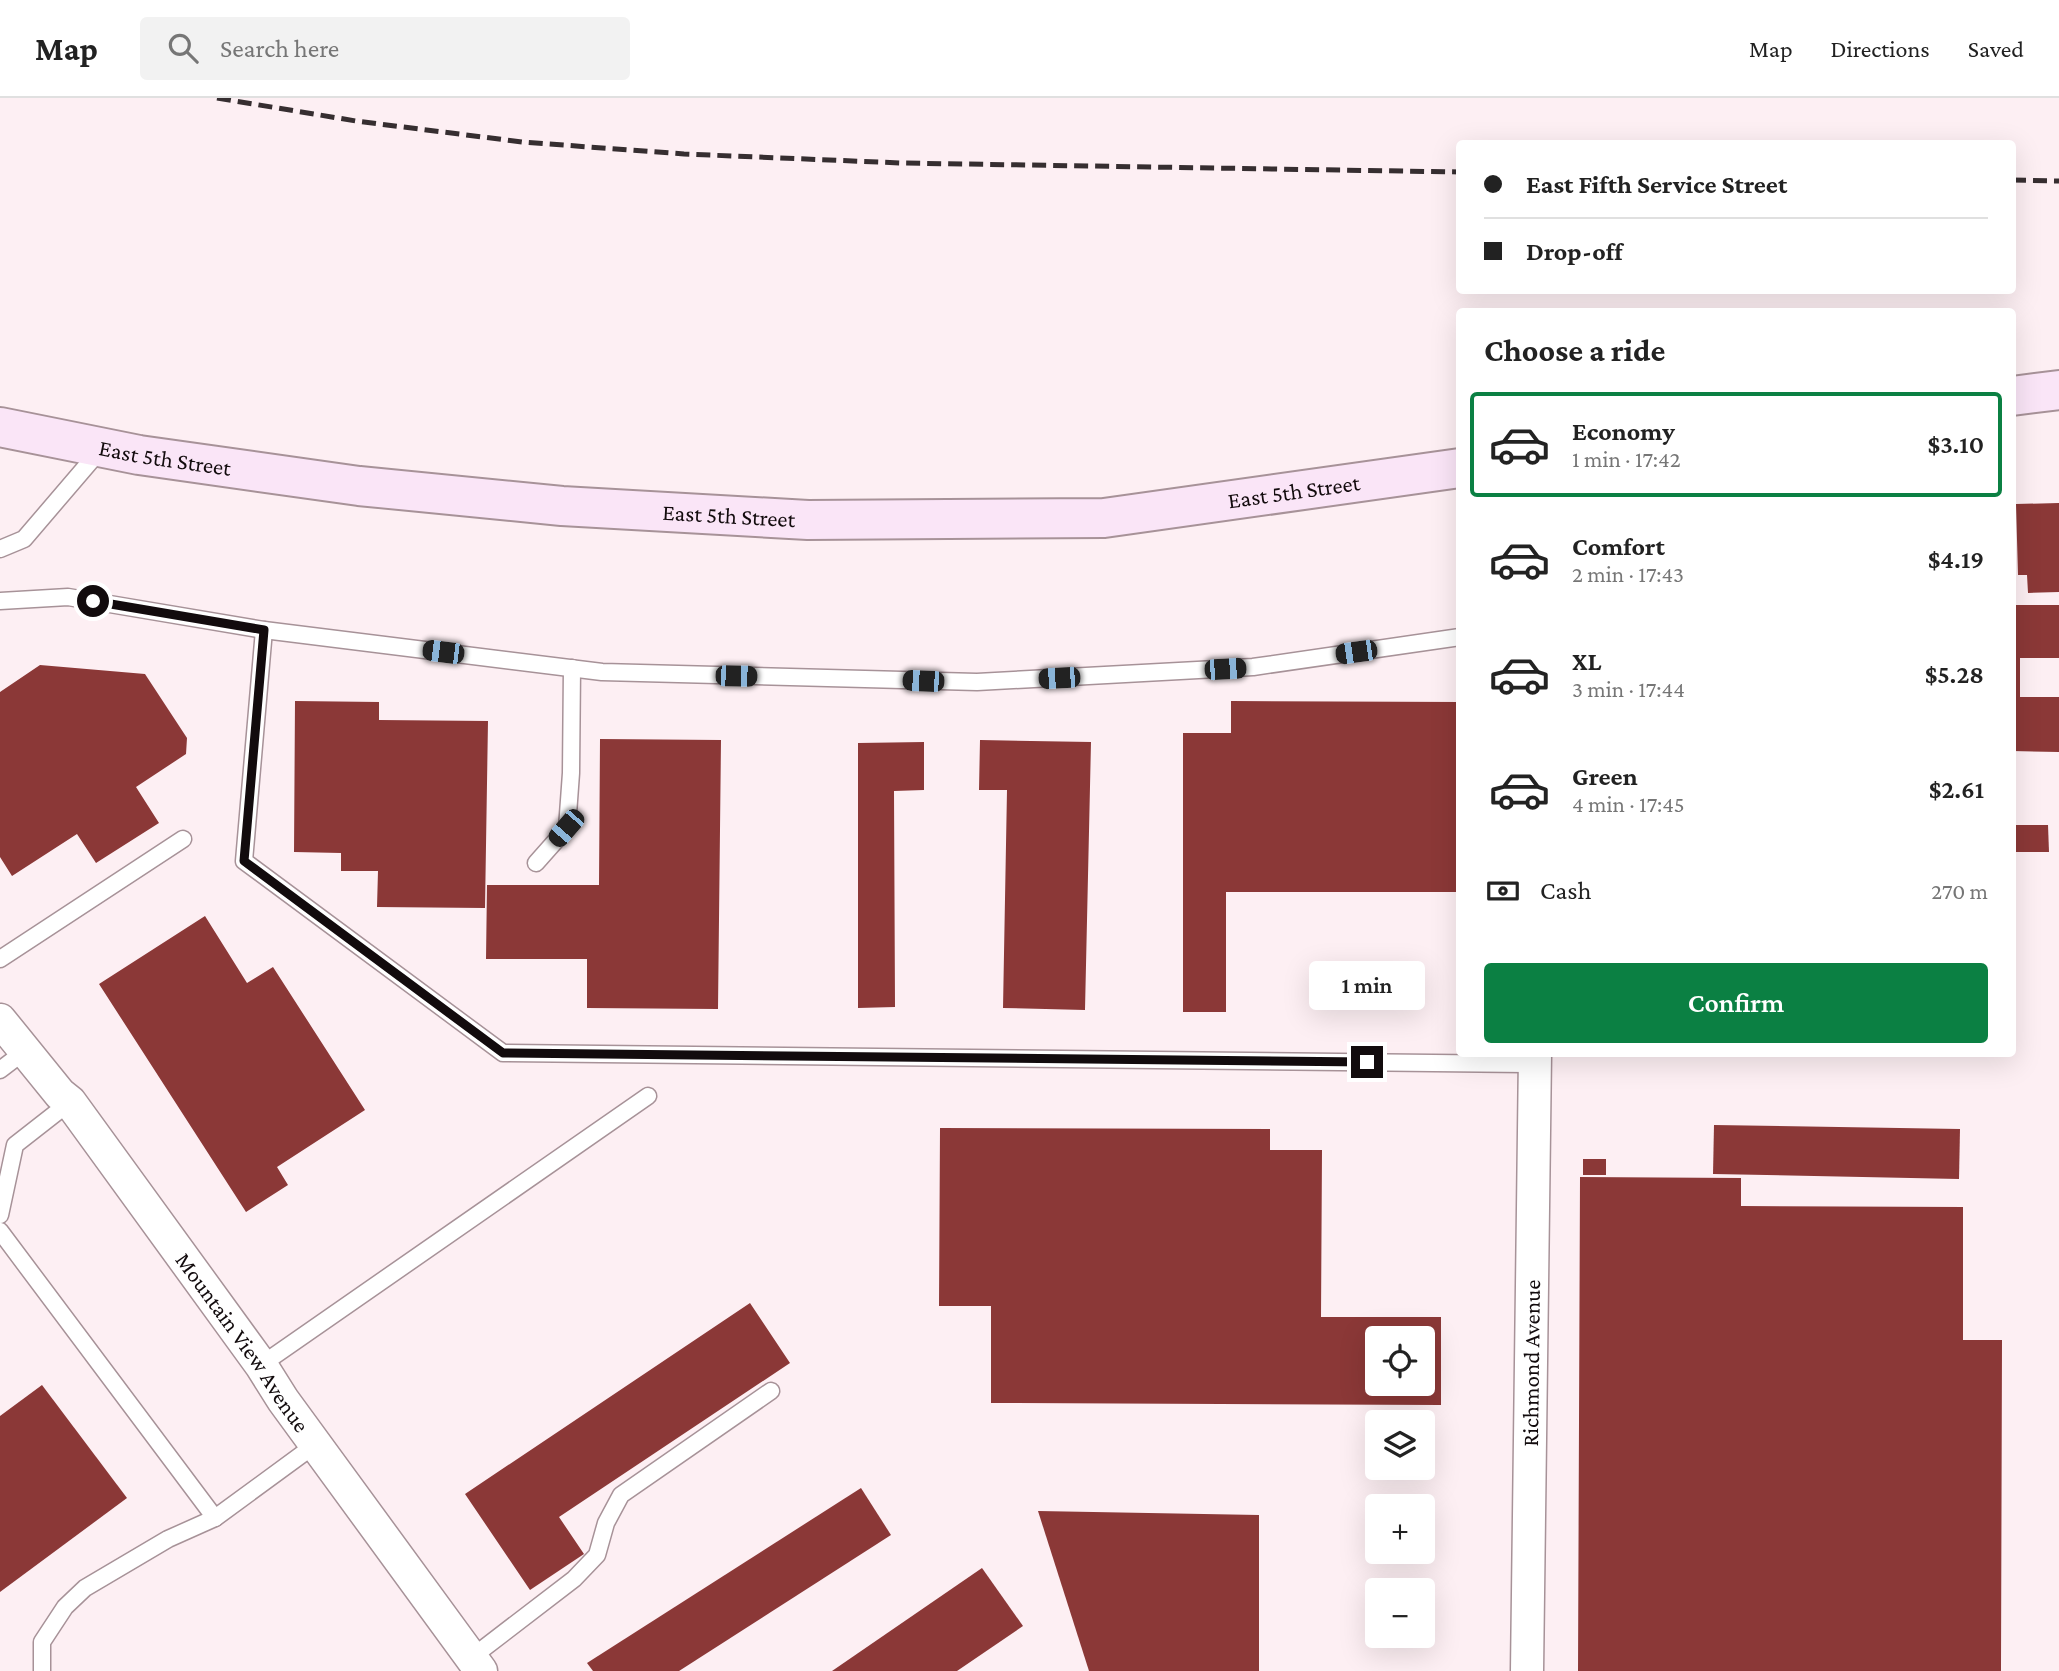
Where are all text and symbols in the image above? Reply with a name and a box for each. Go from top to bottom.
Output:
search box [140,17,630,80]
icon: search [164,29,202,67]
text: Map [35,30,98,67]
text: Search here [220,34,339,63]
text: Map [1749,35,1793,62]
text: Directions [1831,35,1930,62]
text: Saved [1968,35,2024,62]
text: East Fifth Service Street [1526,170,1787,199]
text: Drop-off [1526,237,1623,266]
text: Choose a ride [1484,332,1665,368]
icon: car [1488,413,1551,476]
text: Economy [1572,417,1675,446]
text: $3.10 [1928,430,1984,459]
street label: East 5th Street [97,434,233,481]
text: 1 min · 17:42 [1572,446,1681,472]
street label: East 5th Street [1226,469,1362,513]
street label: East 5th Street [662,499,796,532]
icon: car [1488,528,1551,591]
text: Comfort [1572,532,1665,561]
text: $4.19 [1928,545,1984,574]
text: 2 min · 17:43 [1572,561,1684,587]
route start [77,585,109,617]
car [421,639,466,665]
car [1334,639,1379,665]
icon: car [1488,643,1551,706]
text: XL [1572,647,1601,676]
car [1204,657,1247,681]
text: $5.28 [1925,660,1984,689]
car [715,665,758,687]
car [1038,666,1081,690]
car [902,670,945,692]
text: 3 min · 17:44 [1572,676,1685,702]
icon: car [1488,758,1551,821]
text: Green [1572,762,1638,791]
text: $2.61 [1929,775,1984,804]
text: 4 min · 17:45 [1572,791,1685,817]
car [545,805,588,851]
icon: cash [1484,872,1522,910]
text: Cash [1540,876,1591,905]
text: 270 m [1931,878,1988,904]
callout: 1 min [1309,960,1425,1010]
button: Confirm [1484,963,1988,1043]
text: 1 min [1341,972,1393,998]
route end [1351,1046,1383,1078]
street label: Mountain View Avenue [171,1247,315,1437]
street label: Richmond Avenue [1517,1279,1545,1447]
map controls [1365,1326,1435,1648]
button: locate [1365,1326,1435,1396]
button: layers [1365,1410,1435,1480]
button: + [1365,1494,1435,1564]
button: − [1365,1578,1435,1648]

